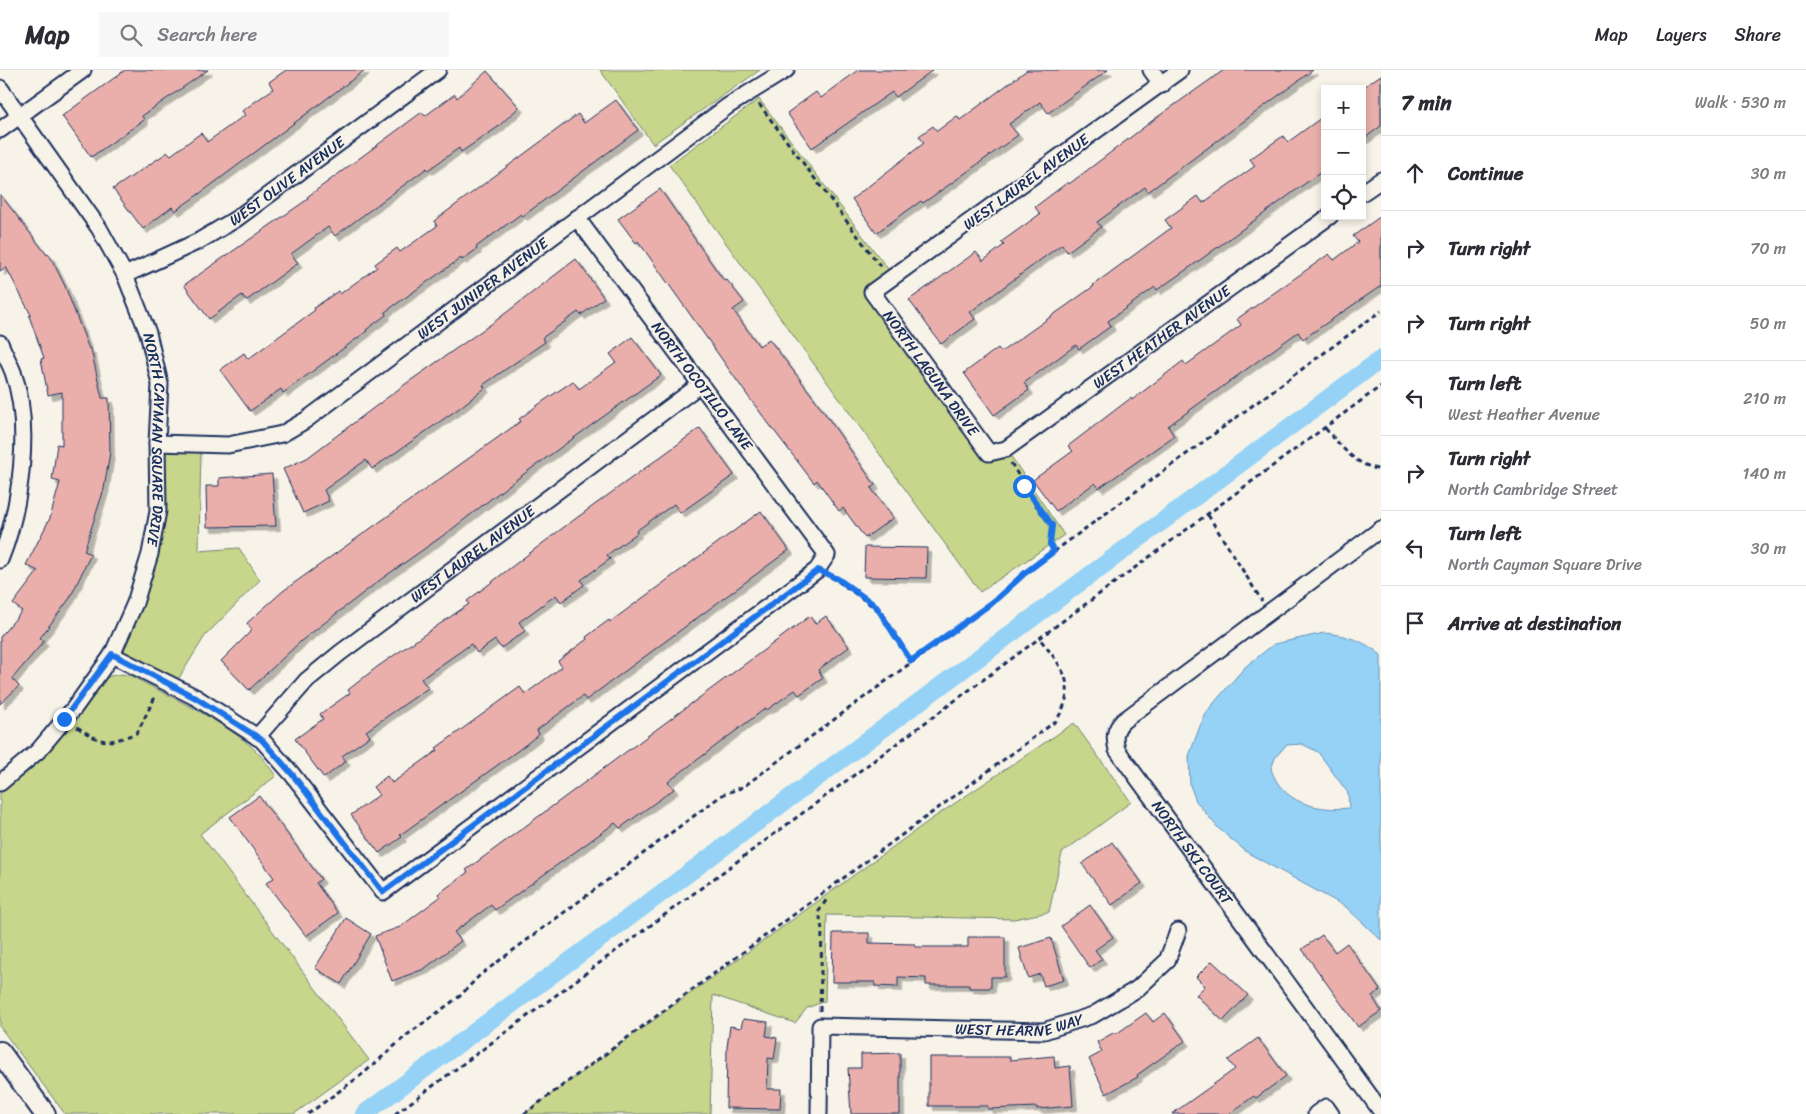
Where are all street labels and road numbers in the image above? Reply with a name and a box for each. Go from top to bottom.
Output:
street label: WEST LAUREL AVENUE [957,126,1096,237]
street label: WEST OLIVE AVENUE [224,129,352,233]
street label: WEST JUNIPER AVENUE [411,230,555,346]
street label: WEST HEATHER AVENUE [1087,277,1238,396]
street label: NORTH LAGUNA DRIVE [876,305,987,443]
street label: NORTH OCOTILLO LANE [645,316,760,458]
street label: NORTH CAYMAN SQUARE DRIVE [135,330,173,550]
street label: WEST LAUREL AVENUE [404,498,542,610]
street label: NORTH SKI COURT [1145,795,1240,912]
street label: WEST HEARNE WAY [955,1006,1087,1044]

